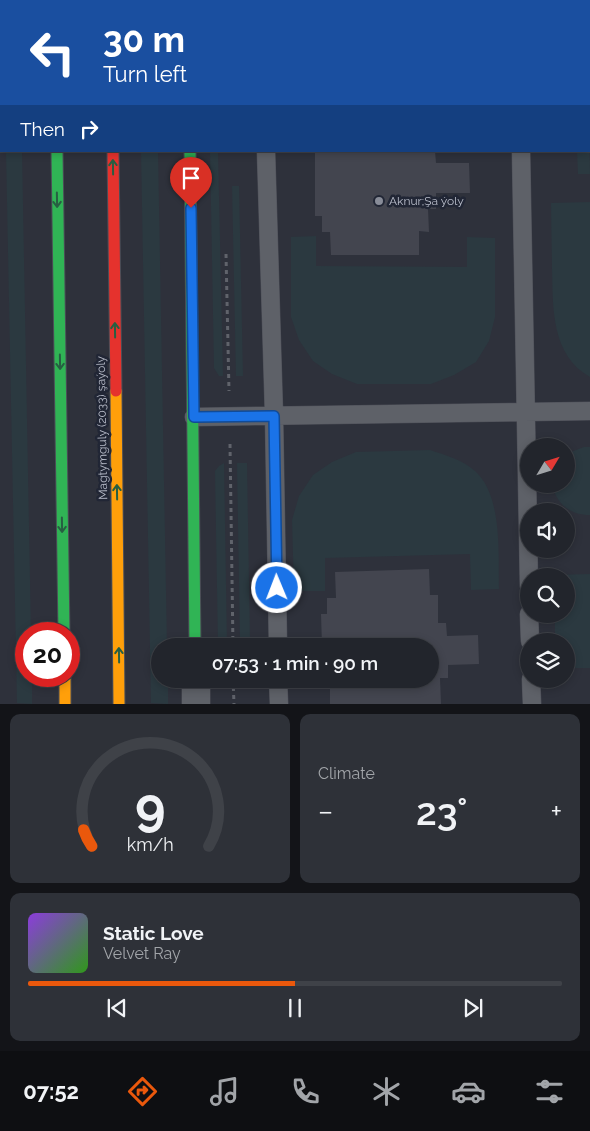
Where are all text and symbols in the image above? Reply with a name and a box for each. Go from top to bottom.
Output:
text: 30 m [103,19,185,60]
icon: left [20,20,85,85]
text: Turn left [103,61,187,87]
icon: right [75,115,103,143]
text: Then [20,118,65,140]
pin [170,157,212,208]
one-way arrow [108,160,118,176]
icon: arrive [177,164,205,192]
one-way arrow [53,192,62,208]
place label: Aknur;Şa ýoly [389,194,464,208]
marker: Aknur;Şa ýoly [373,195,385,207]
one-way arrow [110,322,120,338]
one-way arrow [55,354,65,370]
street label: Magtymguly (2033) şaýoly [94,355,110,500]
north arrow [520,438,575,492]
map controls [520,438,575,688]
one-way arrow [112,485,122,501]
button: sound [520,503,575,558]
one-way arrow [57,516,67,533]
position arrow [250,561,302,613]
button: search [520,568,575,623]
speed limit sign: 20 [15,622,80,687]
button: layers [520,633,575,688]
one-way arrow [114,647,124,664]
text: 07:53 · 1 min · 90 m [212,652,378,674]
text: Climate [318,764,375,783]
text: 9 [135,776,165,837]
text: 23° [416,789,468,834]
text: − [318,795,333,828]
text: + [550,795,562,828]
text: km/h [126,834,174,855]
text: Static Love [103,922,204,944]
text: Velvet Ray [103,944,181,963]
icon: previous [103,994,131,1022]
icon: pause [281,994,309,1022]
icon: next [459,994,487,1022]
icon: directions [125,1074,160,1109]
icon: music [207,1074,242,1109]
icon: phone [288,1074,323,1109]
icon: climate [369,1074,404,1109]
icon: car [451,1074,486,1109]
icon: filters [532,1074,567,1109]
text: 07:52 [23,1078,79,1104]

